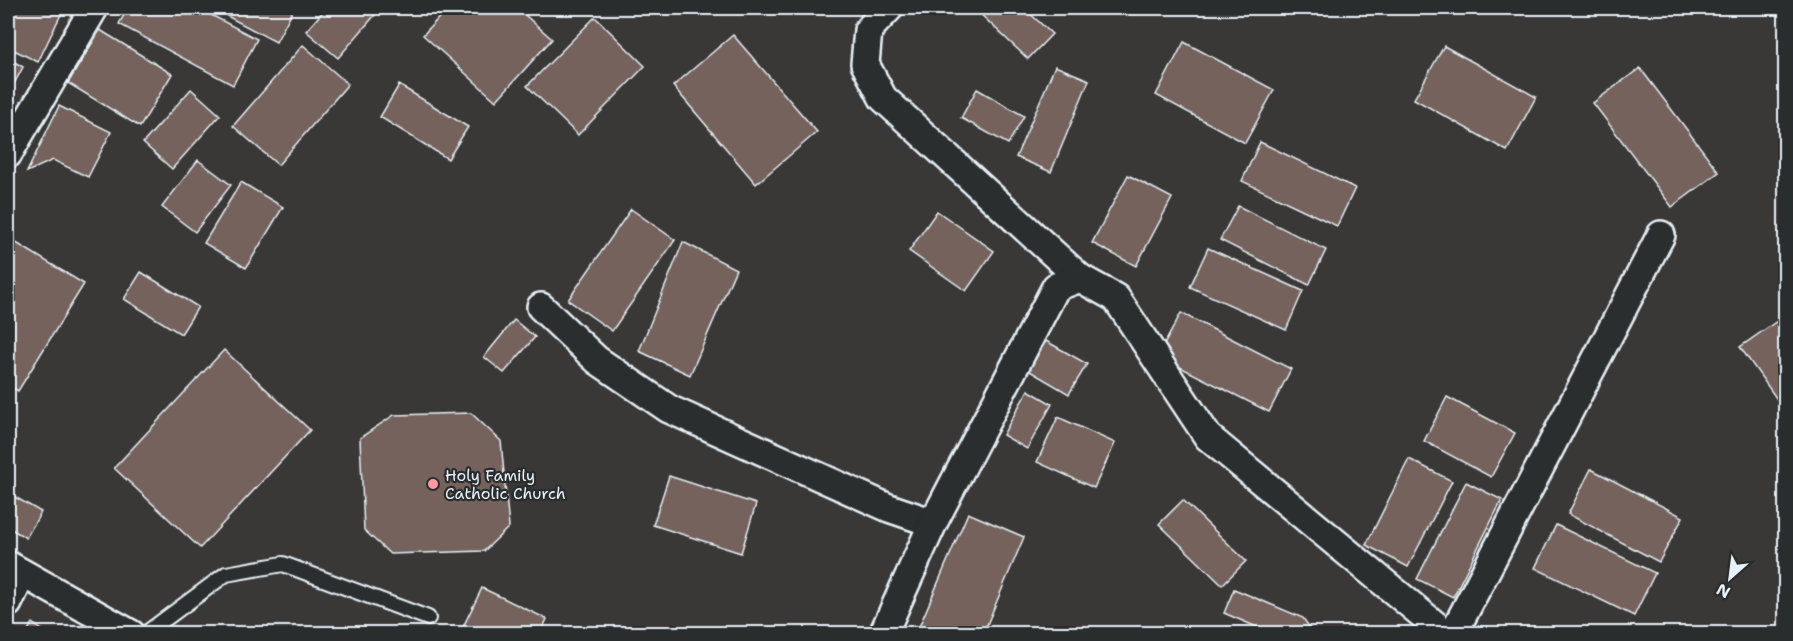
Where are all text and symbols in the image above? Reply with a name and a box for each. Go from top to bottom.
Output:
place label: Holy Family Catholic Church [445,465,566,504]
marker: Holy Family Catholic Church [426,477,440,491]
north arrow [1700,548,1760,608]
text: N [1713,579,1734,603]

